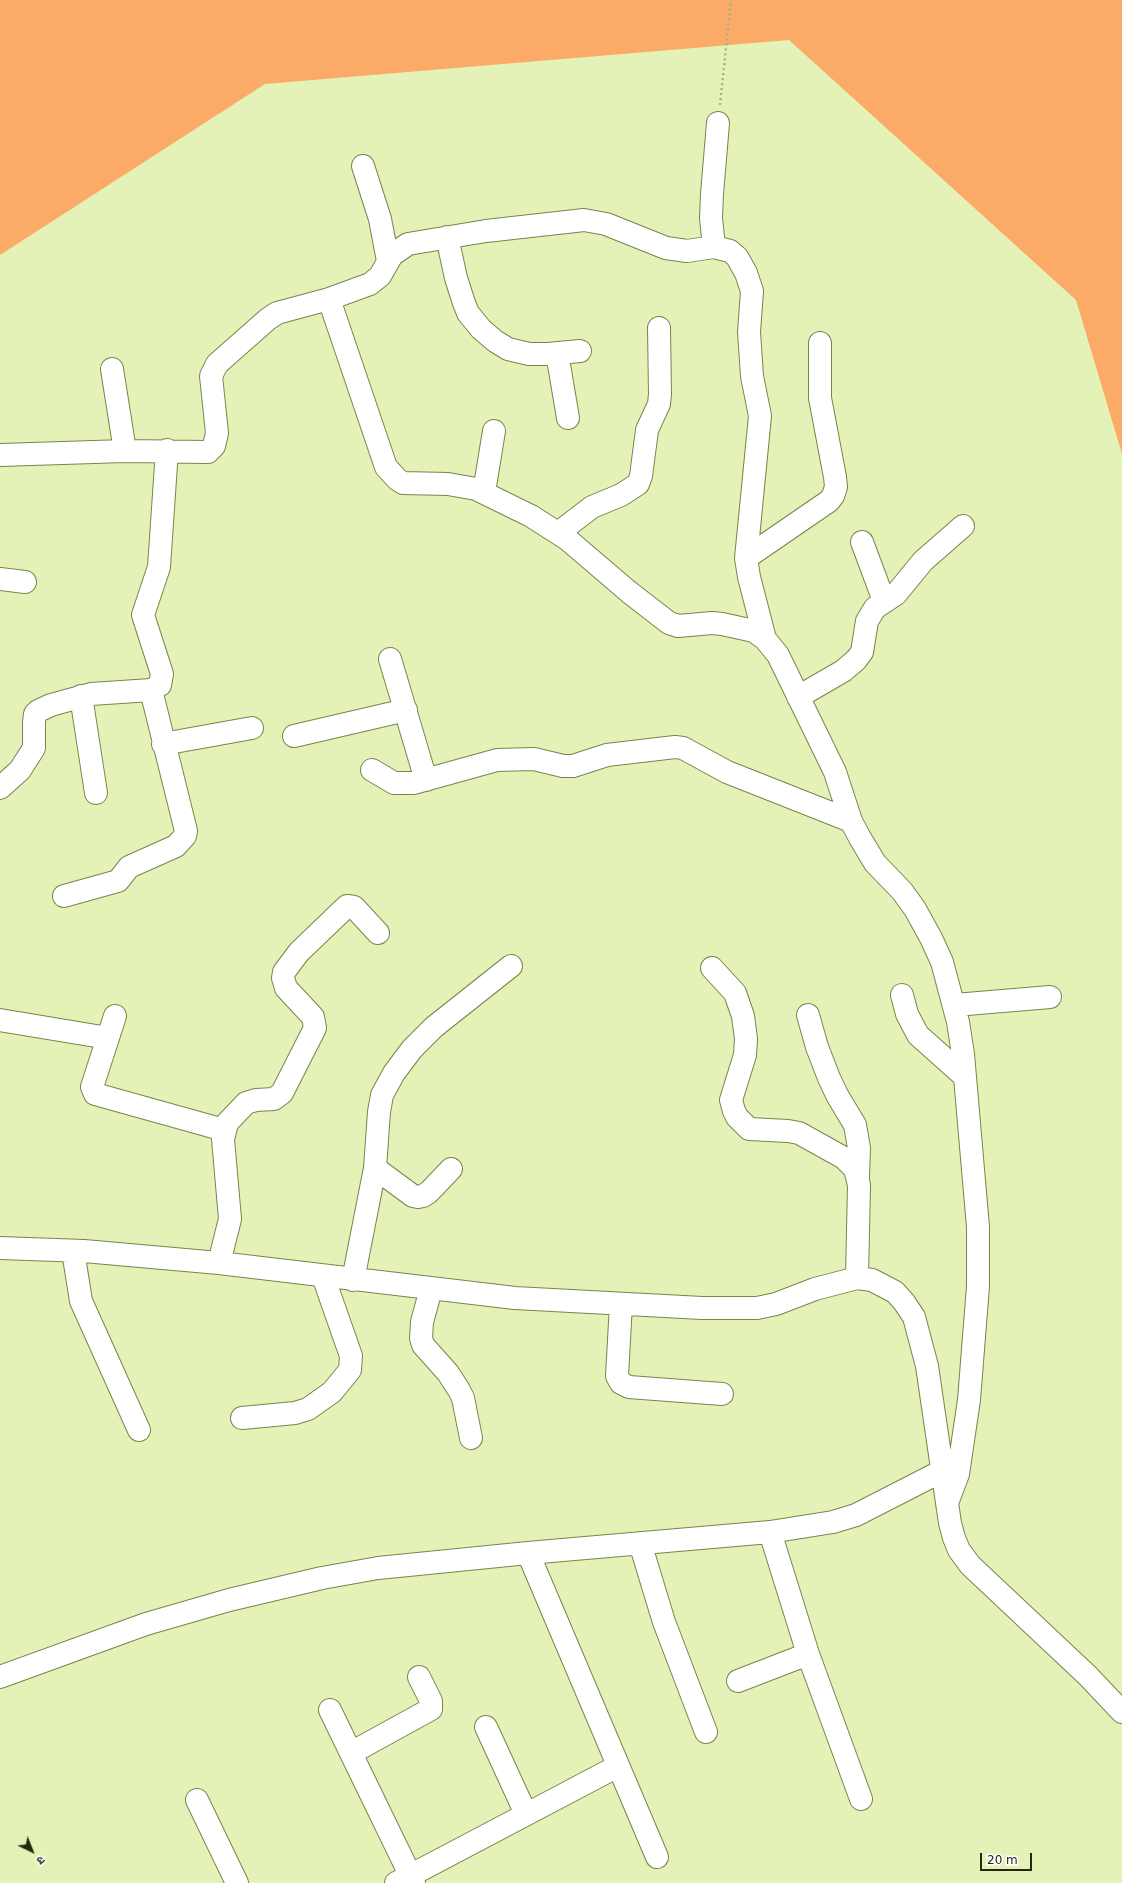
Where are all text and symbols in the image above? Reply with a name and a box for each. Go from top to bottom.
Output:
north arrow [12,1831,52,1871]
scale bar [982,1845,1034,1871]
text: उ [34,1853,47,1867]
text: 20 m [987,1853,1018,1867]

